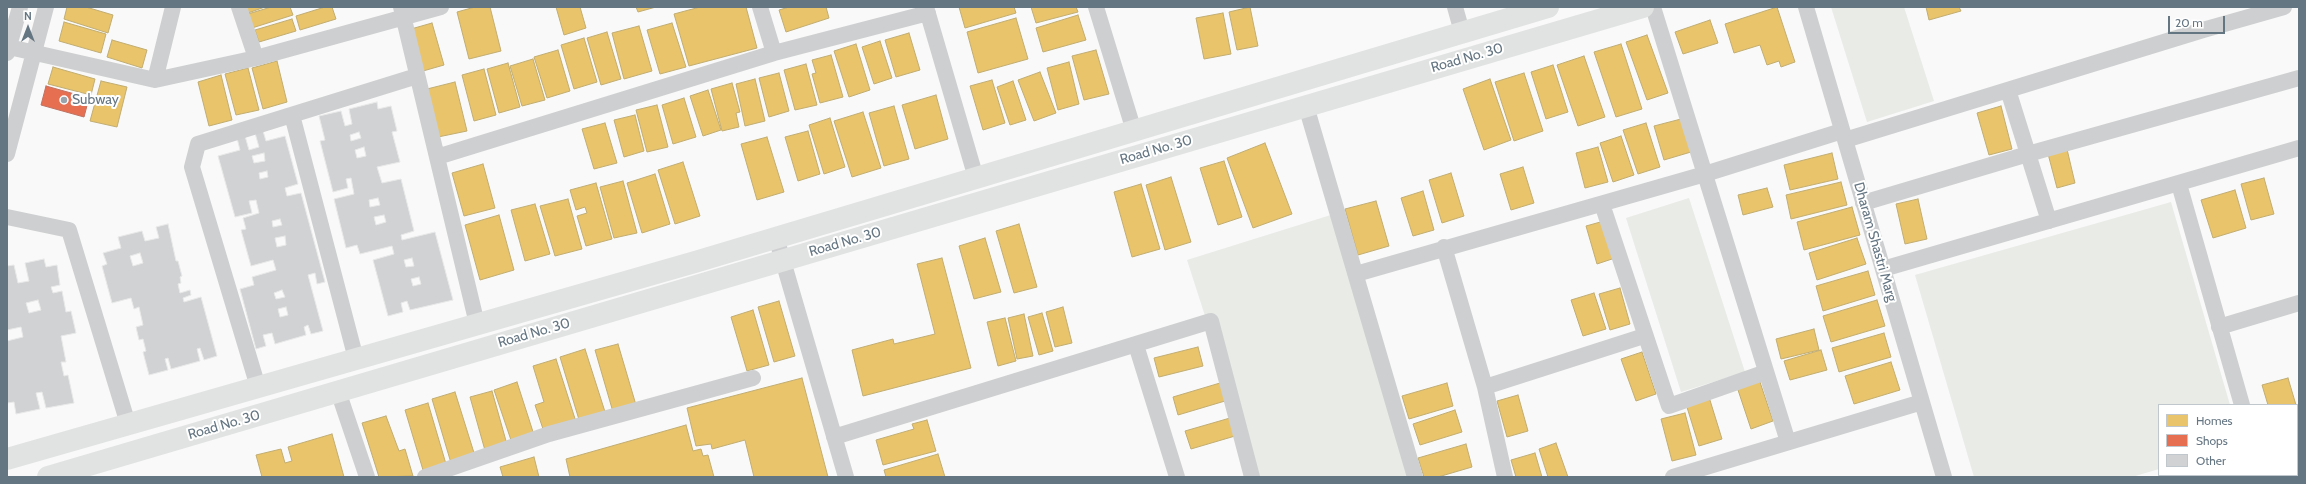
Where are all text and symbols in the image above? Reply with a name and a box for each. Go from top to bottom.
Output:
north arrow [8,8,48,48]
scale bar [2170,8,2227,34]
text: N [24,9,32,23]
text: 20 m [2175,15,2203,30]
street label: Road No. 30 [1429,40,1505,76]
place label: Subway [72,92,119,108]
marker: Subway [59,95,69,105]
street label: Road No. 30 [1118,132,1194,168]
street label: Dharam Shastri Marg [1850,180,1900,304]
street label: Road No. 30 [807,224,883,260]
street label: Road No. 30 [496,315,572,351]
legend [2158,404,2298,476]
street label: Road No. 30 [186,407,262,443]
text: Homes [2196,413,2233,428]
text: Shops [2196,433,2228,448]
text: Other [2196,453,2226,468]

